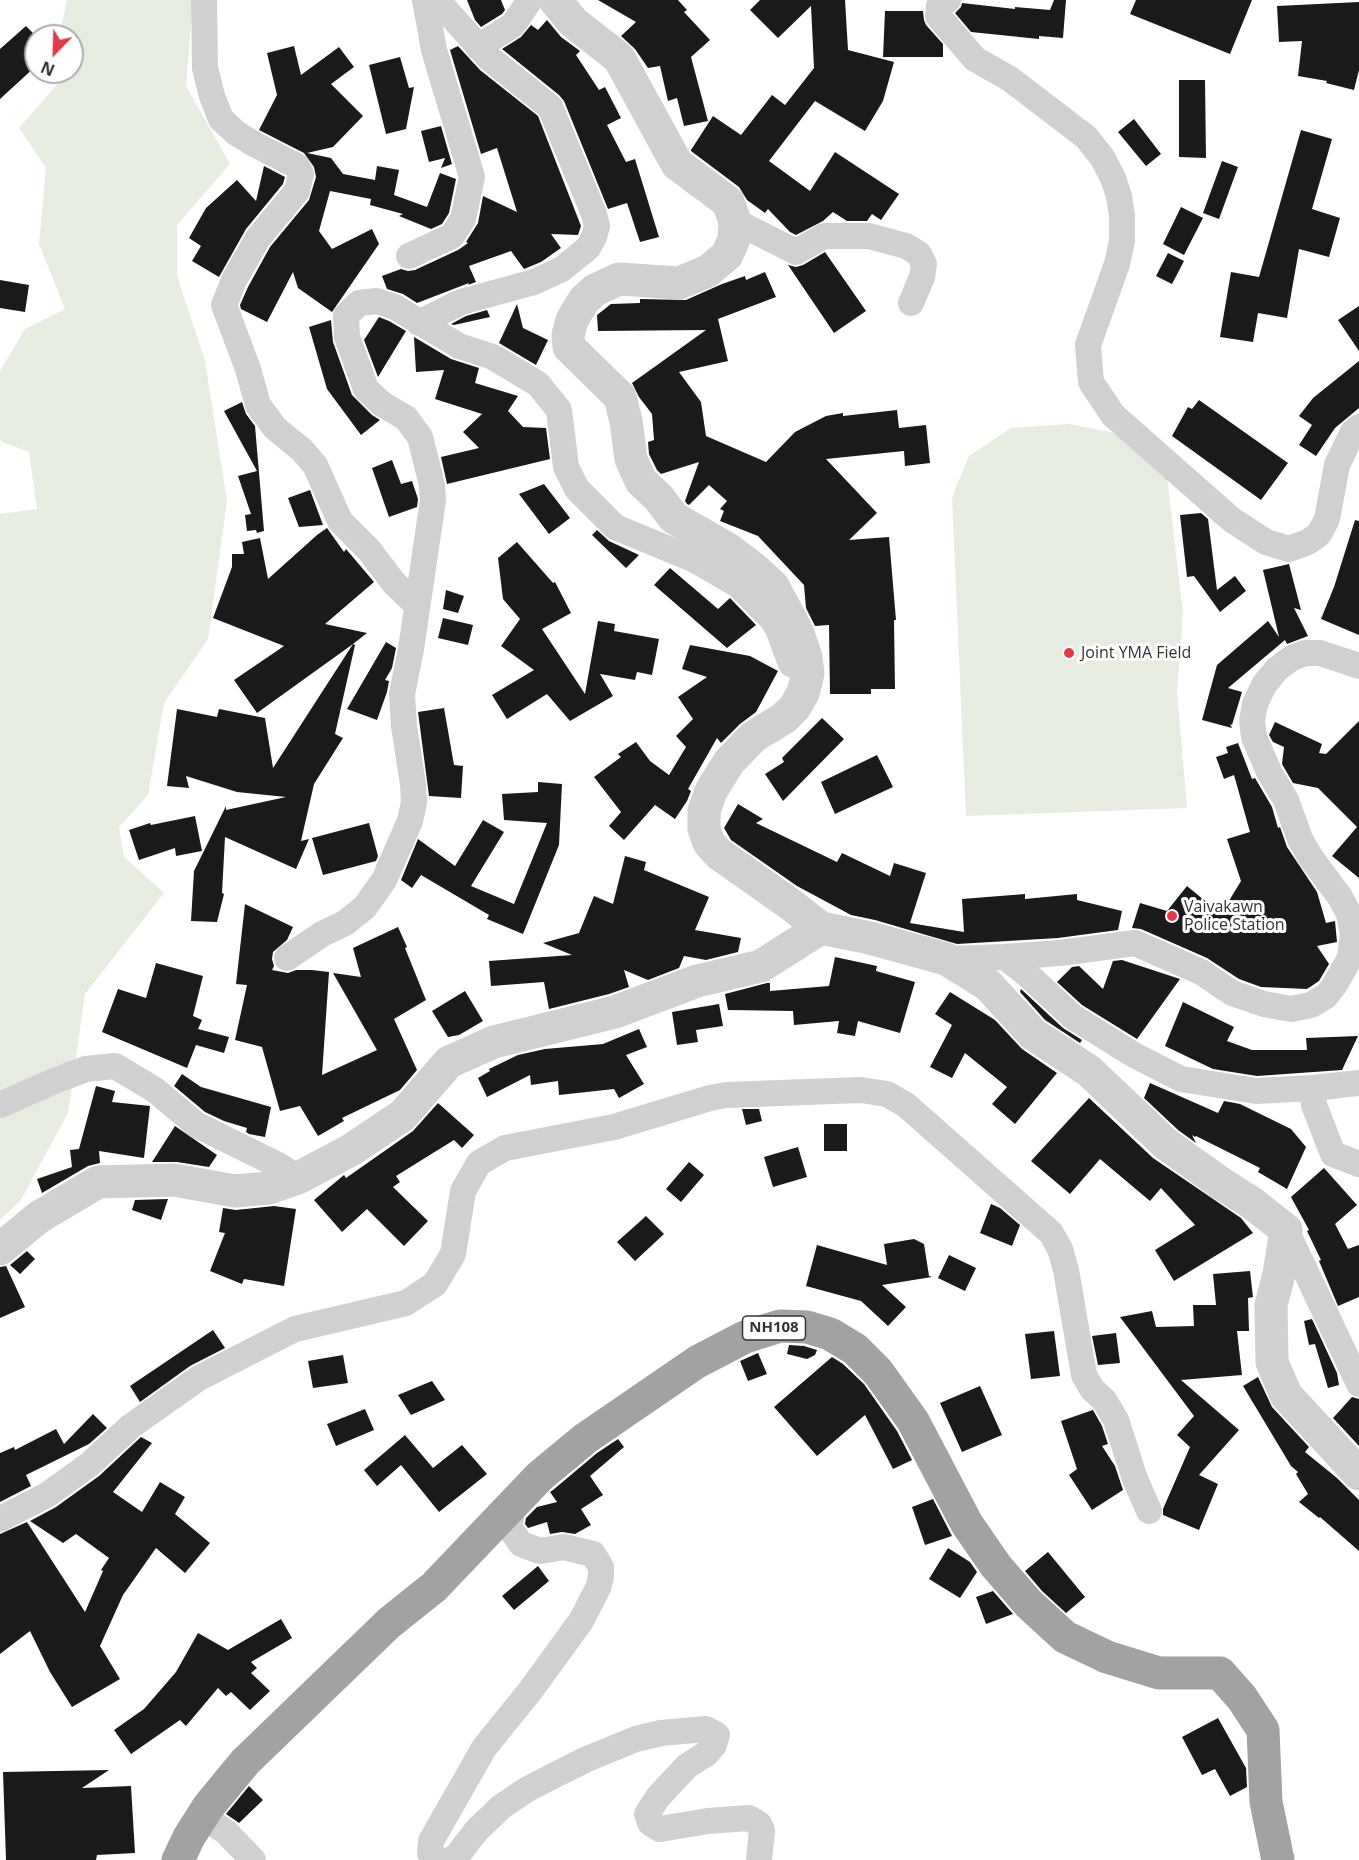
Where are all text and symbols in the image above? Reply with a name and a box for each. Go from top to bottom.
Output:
north arrow [24,24,84,84]
text: N [37,56,58,81]
place label: Joint YMA Field [1081,643,1191,663]
marker: Joint YMA Field [1062,646,1076,660]
place label: Vaivakawn Police Station [1184,897,1285,935]
marker: Vaivakawn Police Station [1165,909,1179,923]
road number: NH108 [742,1316,806,1340]

